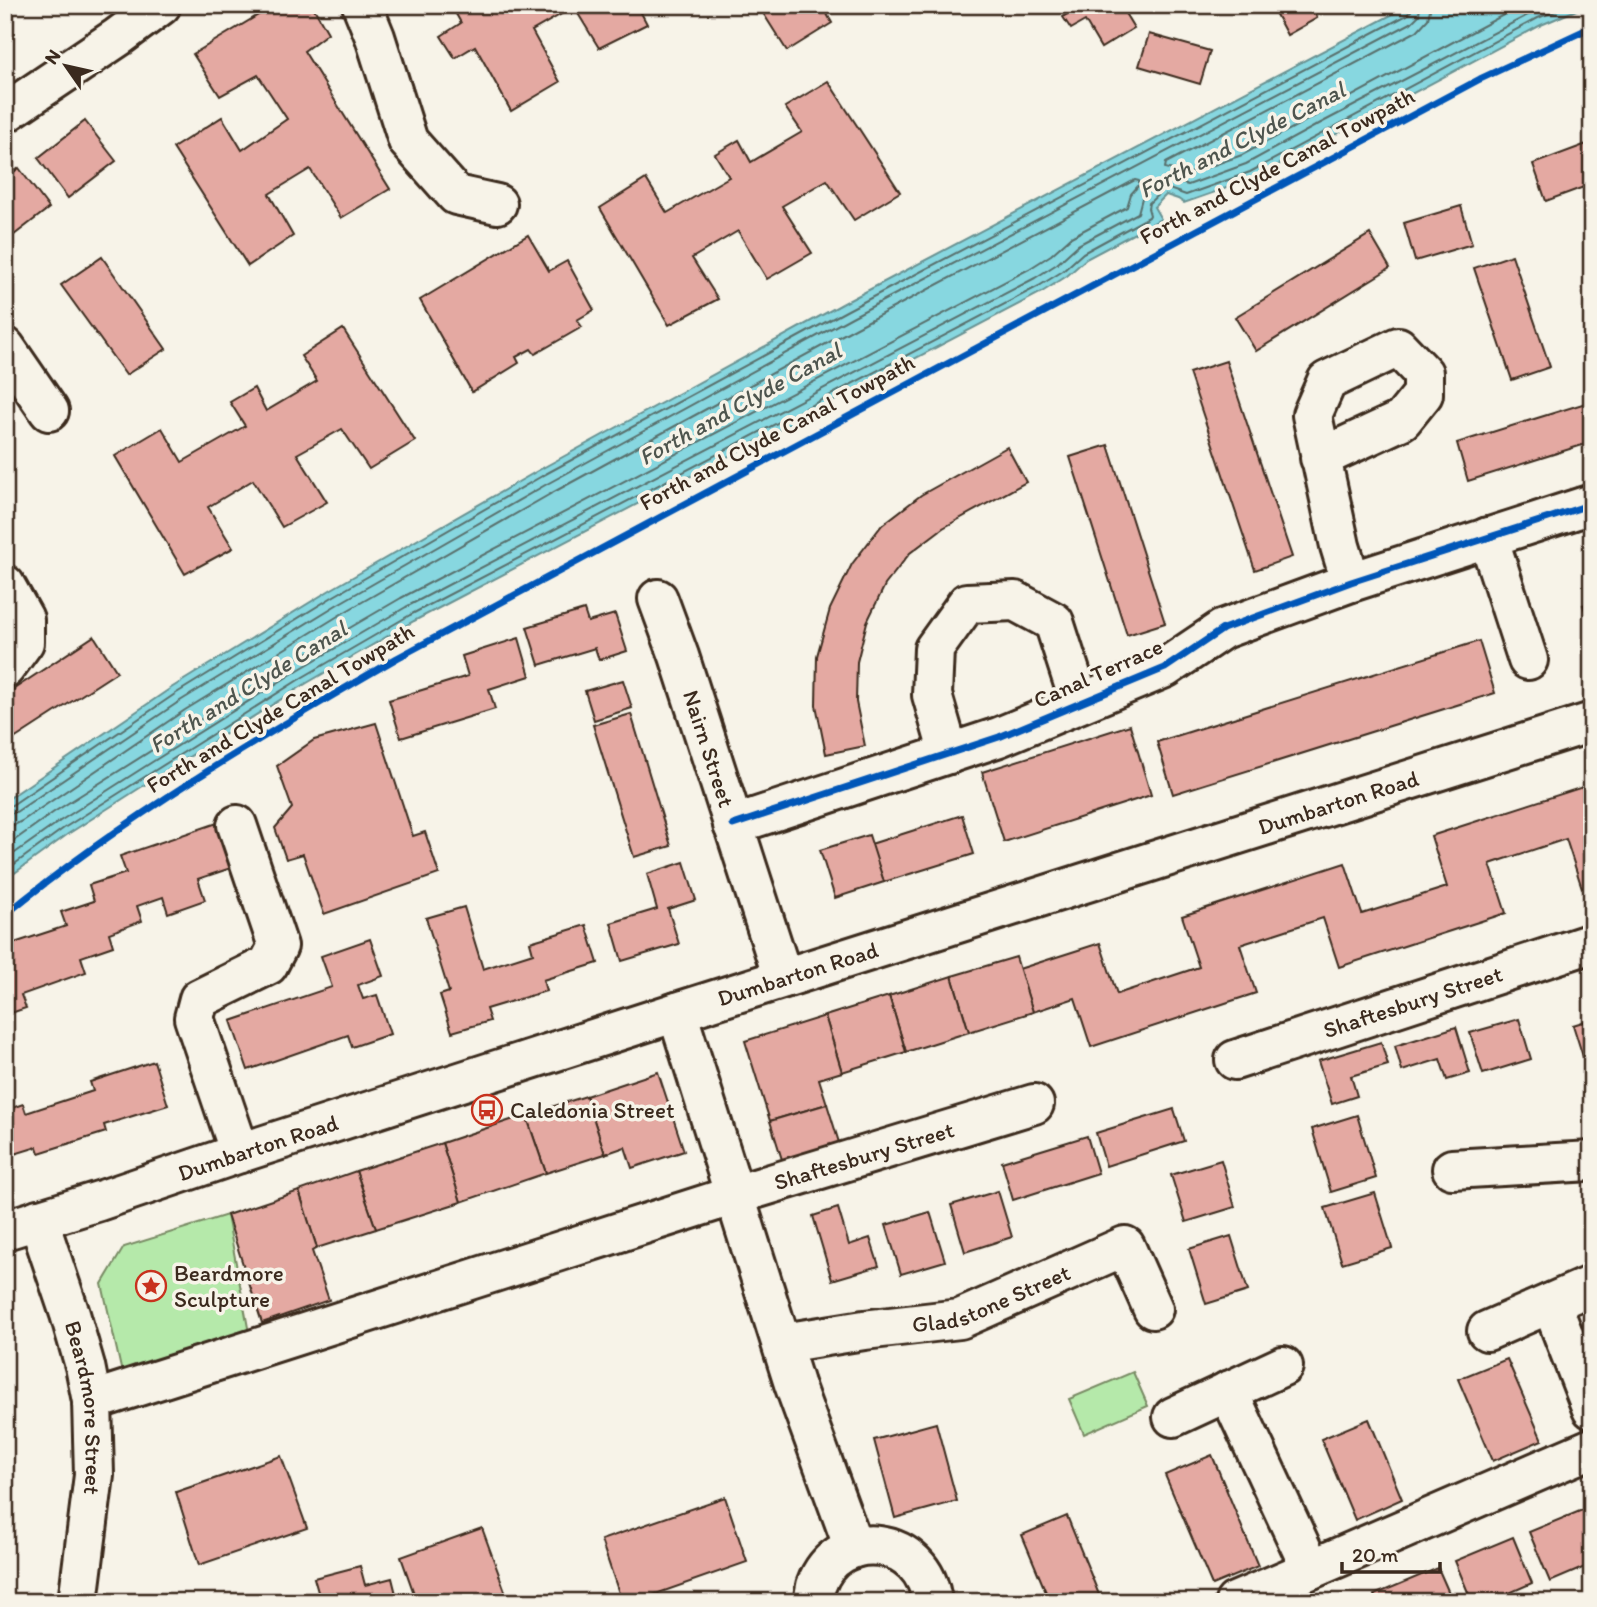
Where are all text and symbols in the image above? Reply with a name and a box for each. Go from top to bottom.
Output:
north arrow [32,32,102,102]
text: N [39,45,65,69]
water label: Forth and Clyde Canal [1134,74,1352,204]
street label: Forth and Clyde Canal Towpath [1135,81,1419,250]
water label: Forth and Clyde Canal [633,335,848,471]
street label: Forth and Clyde Canal Towpath [635,347,919,516]
water label: Forth and Clyde Canal [144,613,354,759]
street label: Forth and Clyde Canal Towpath [141,617,419,799]
street label: Canal Terrace [1029,632,1167,714]
street label: Nairn Street [677,687,741,811]
street label: Dumbarton Road [1254,764,1422,841]
street label: Dumbarton Road [714,935,882,1012]
street label: Shaftesbury Street [1320,959,1506,1044]
bus stop icon: Caledonia Street [470,1093,504,1127]
place label: Caledonia Street [510,1096,675,1124]
street label: Dumbarton Road [174,1108,342,1187]
street label: Shaftesbury Street [771,1115,958,1196]
street label: Gladstone Street [910,1258,1075,1338]
place label: Beardmore Sculpture [174,1259,284,1313]
place icon: Beardmore Sculpture [134,1269,168,1303]
street label: Beardmore Street [59,1317,108,1497]
scale bar [1342,1530,1440,1574]
text: 20 m [1352,1542,1399,1567]

